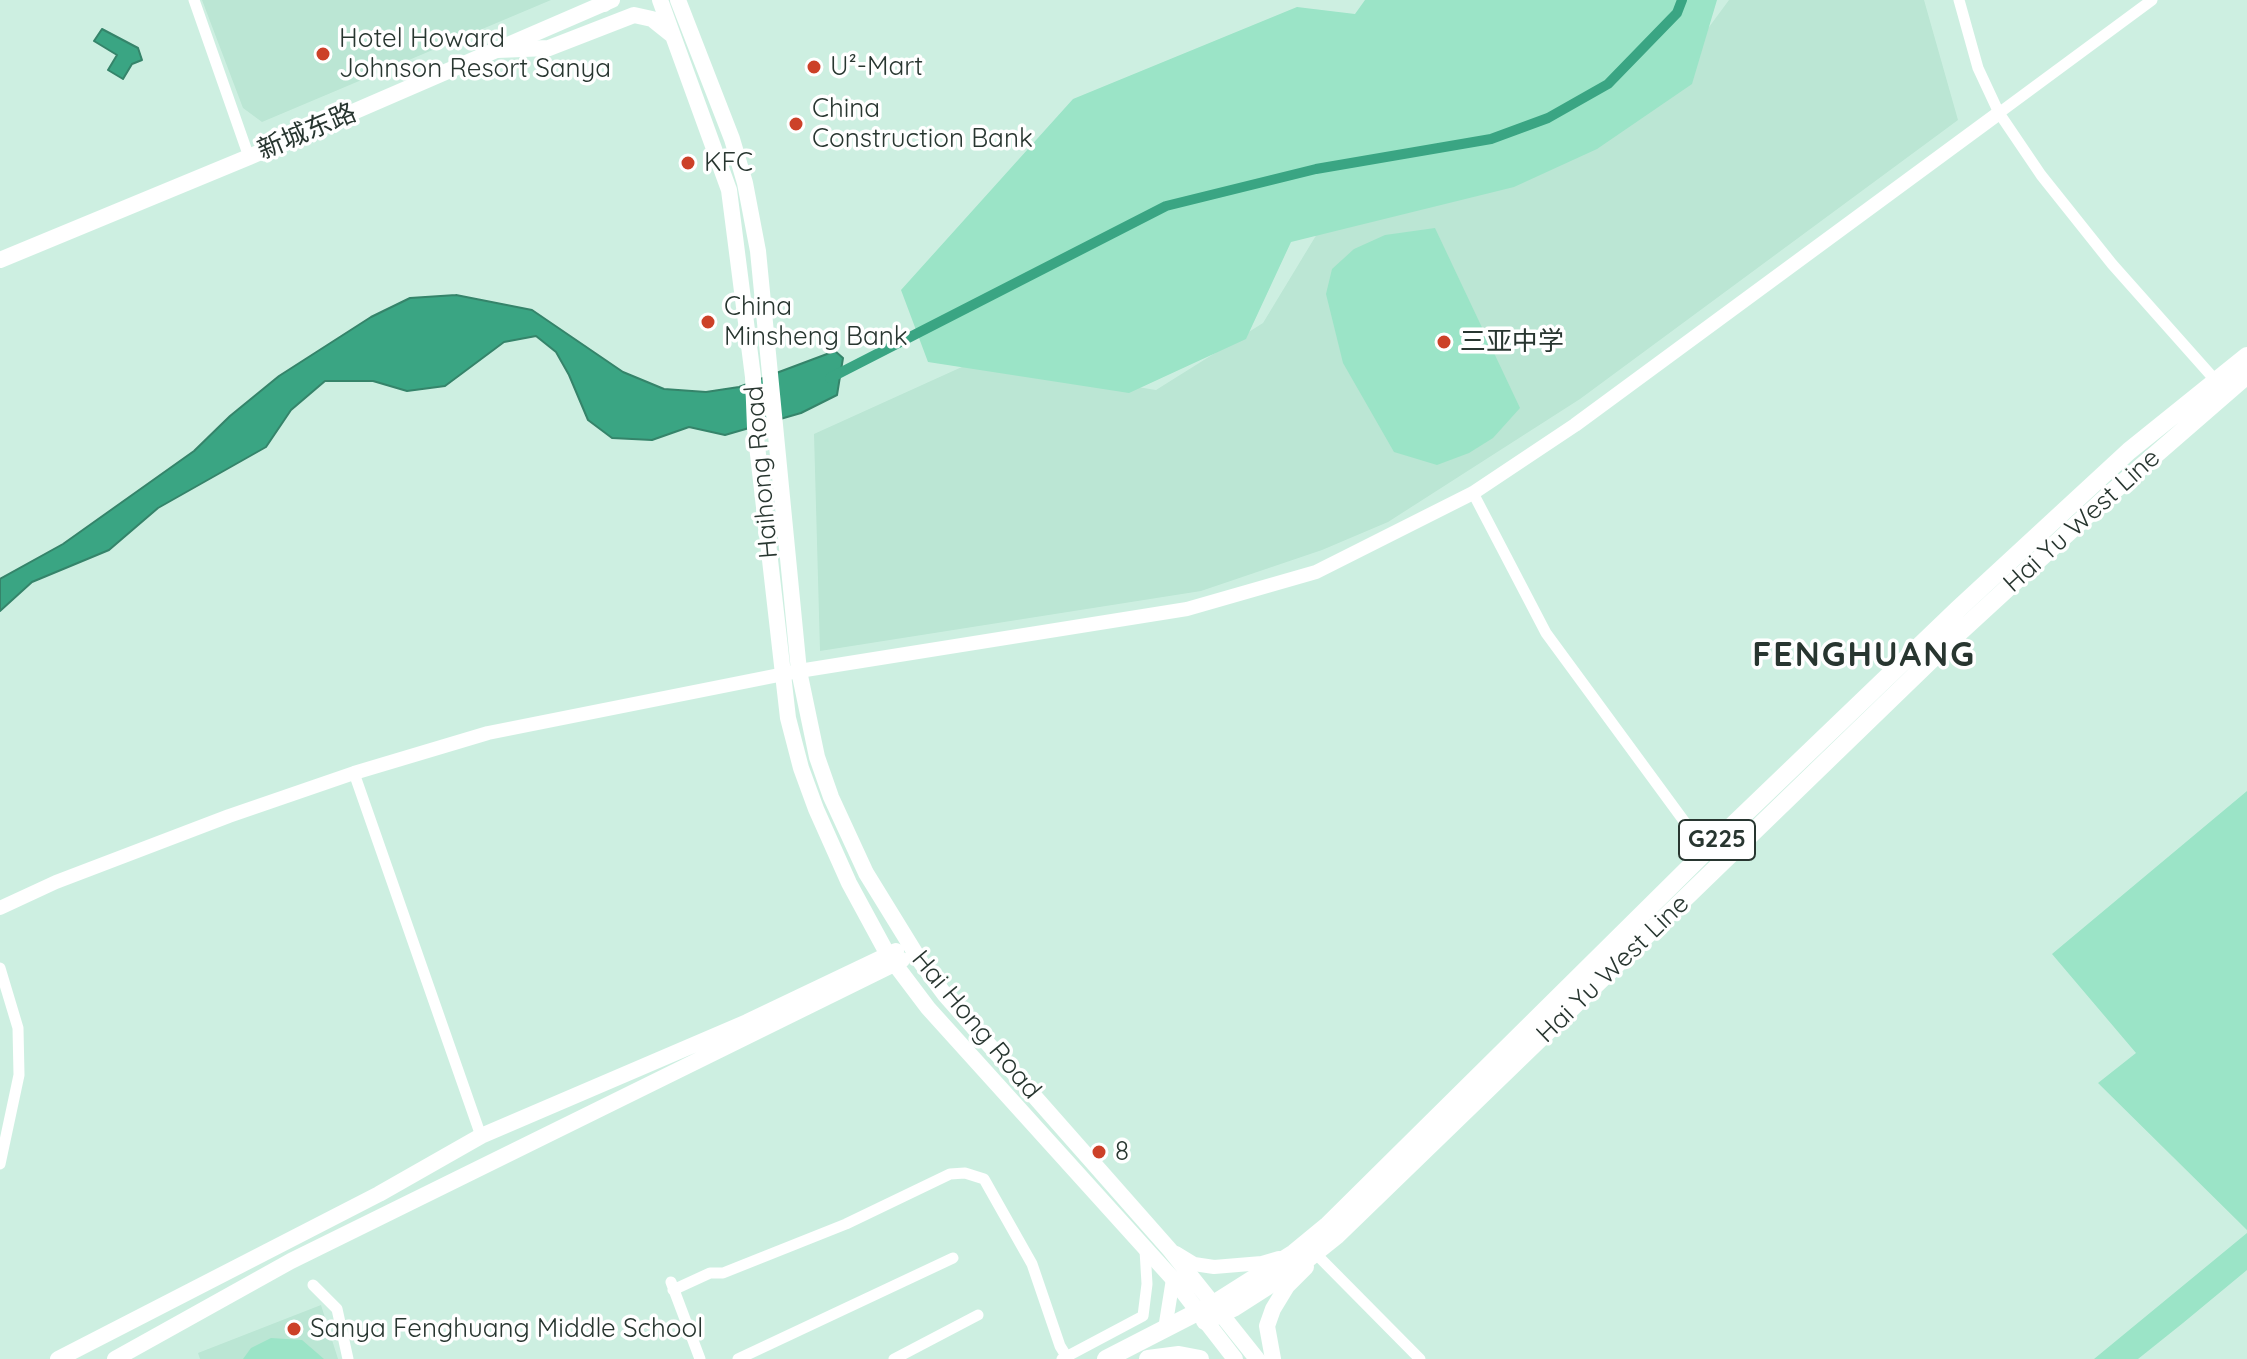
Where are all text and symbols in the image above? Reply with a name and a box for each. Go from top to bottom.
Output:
place label: Hotel Howard Johnson Resort Sanya [339,23,611,84]
marker: Hotel Howard Johnson Resort Sanya [314,45,332,63]
place label: U²-Mart [830,51,923,83]
marker: U²-Mart [805,58,823,76]
place label: China Construction Bank [812,93,1033,154]
street label: 新城东路 [253,97,361,167]
marker: China Construction Bank [787,115,805,133]
place label: KFC [704,147,753,179]
marker: KFC [679,154,697,172]
place label: China Minsheng Bank [724,291,908,352]
marker: China Minsheng Bank [699,313,717,331]
place label: 三亚中学 [1460,326,1564,358]
marker: 三亚中学 [1435,333,1453,351]
street label: Haihong Road [739,384,785,560]
street label: Hai Yu West Line [1997,443,2167,599]
district label: FENGHUANG [1752,636,1976,676]
road number: G225 [1679,820,1755,860]
street label: Hai Yu West Line [1530,888,1696,1050]
street label: Hai Hong Road [905,944,1047,1106]
place label: 8 [1115,1136,1129,1168]
marker: 8 [1090,1143,1108,1161]
place label: Sanya Fenghuang Middle School [310,1313,703,1345]
marker: Sanya Fenghuang Middle School [285,1320,303,1338]

